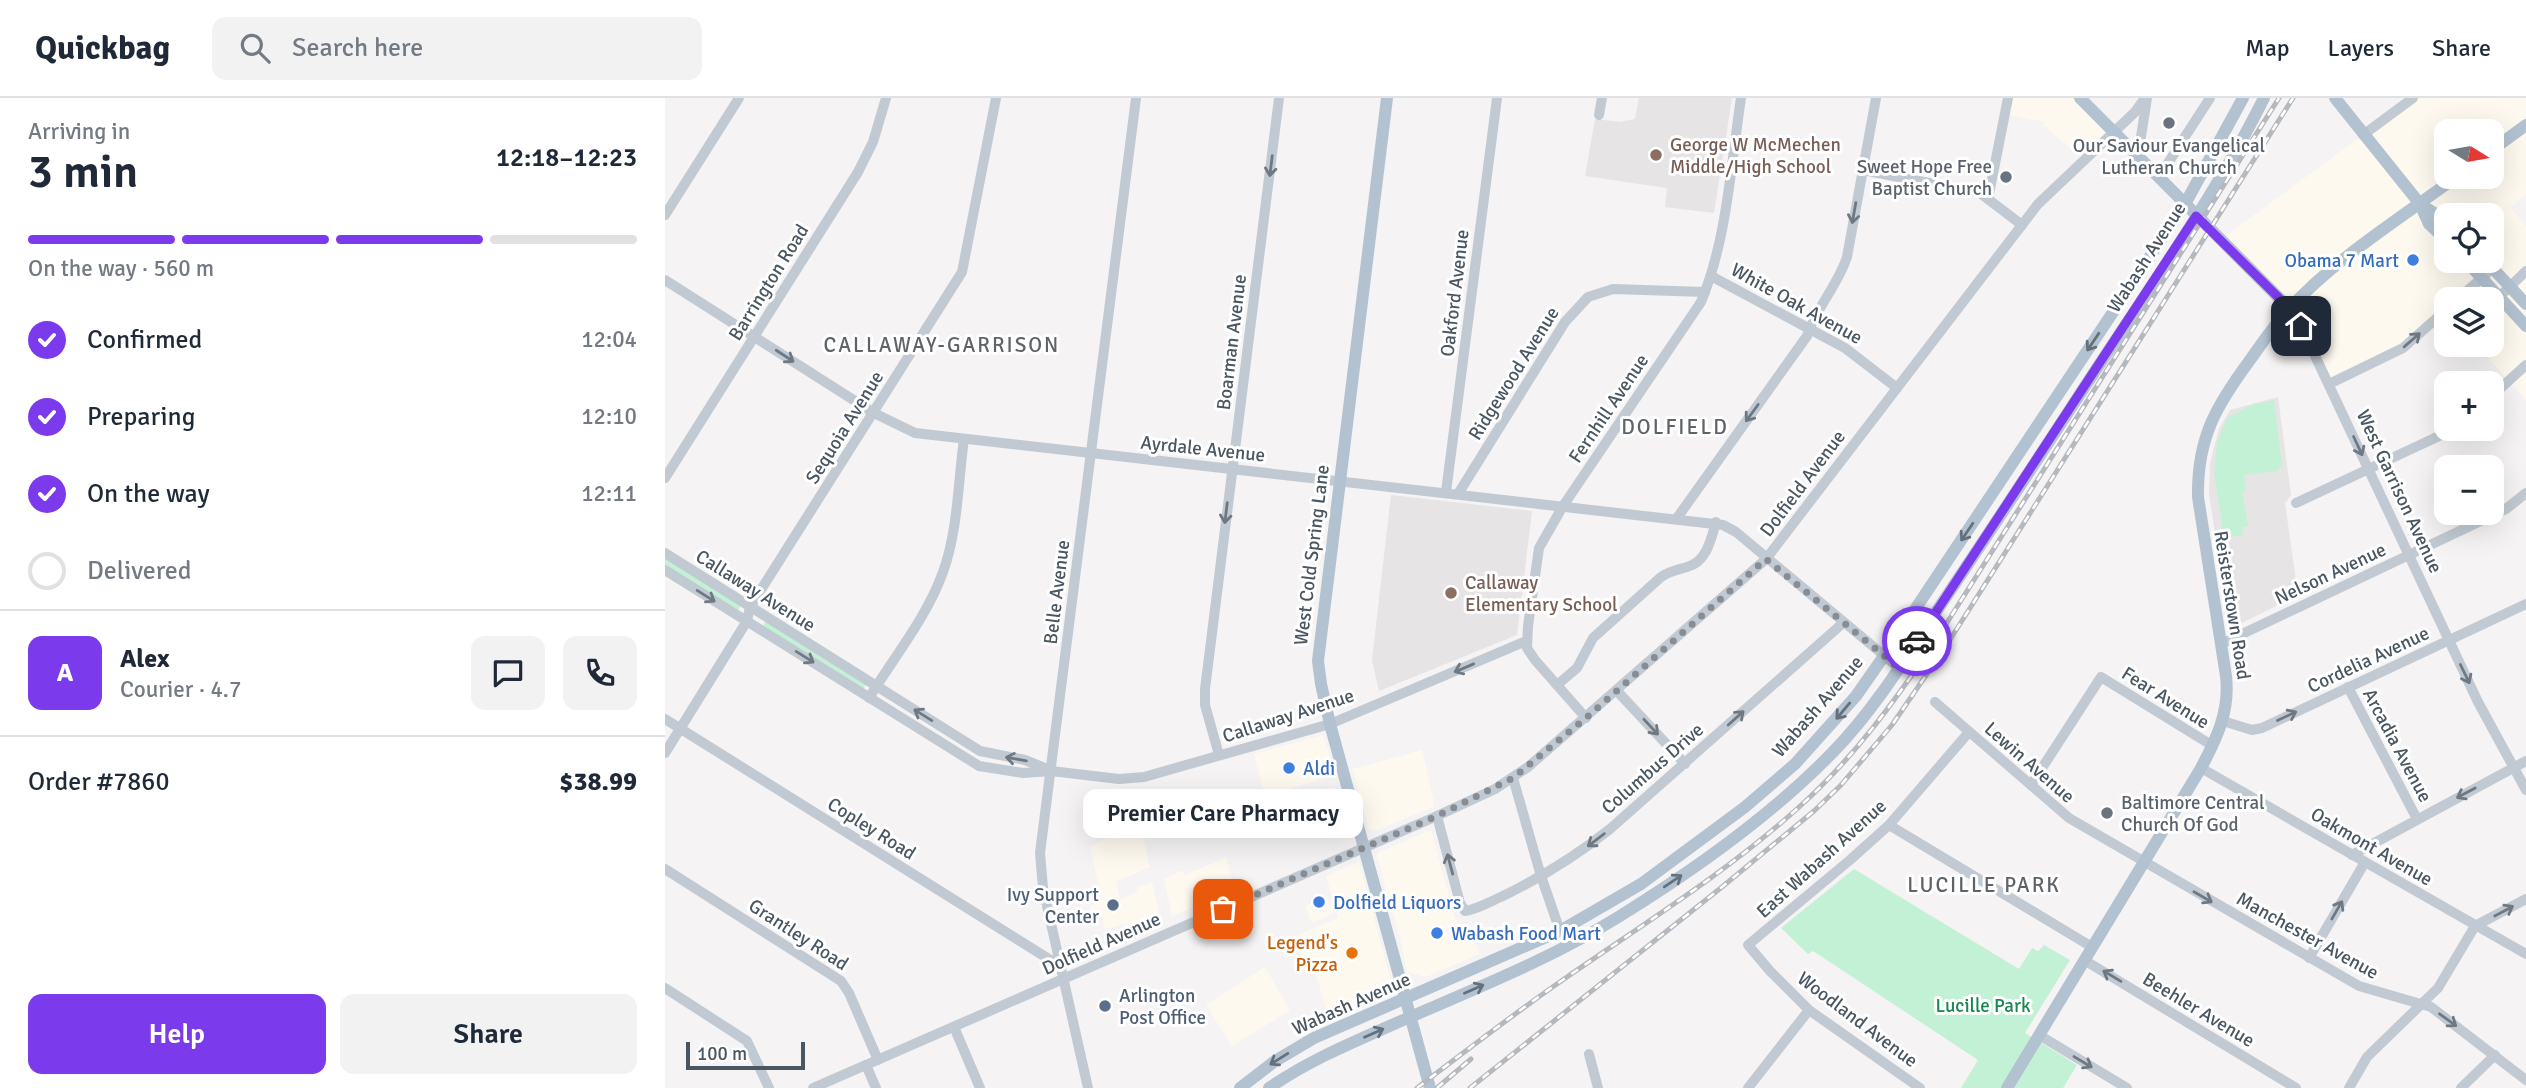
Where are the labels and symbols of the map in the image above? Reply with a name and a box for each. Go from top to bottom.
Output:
marker: Our Saviour Evangelical Lutheran Church [2161,115,2177,131]
north arrow [2434,119,2504,189]
place label: George W McMechen Middle/High School [1670,133,1841,179]
place label: Our Saviour Evangelical Lutheran Church [2073,134,2265,180]
marker: George W McMechen Middle/High School [1648,147,1664,163]
one-way arrow [1264,154,1277,177]
place label: Sweet Hope Free Baptist Church [1857,155,1992,201]
marker: Sweet Hope Free Baptist Church [1998,169,2014,185]
street label: Wabash Avenue [2102,198,2191,317]
one-way arrow [1847,201,1861,224]
street label: Barrington Road [724,220,814,345]
street label: Oakford Avenue [1435,228,1475,358]
place label: Obama 7 Mart [2284,249,2399,273]
marker: Obama 7 Mart [2405,252,2421,268]
street label: White Oak Avenue [1727,258,1867,350]
street label: Boarman Avenue [1212,273,1252,411]
pin [2271,296,2331,356]
street label: Ridgewood Avenue [1463,302,1565,445]
district label: CALLAWAY-GARRISON [824,332,1060,358]
one-way arrow [2086,332,2101,351]
one-way arrow [2403,332,2421,348]
one-way arrow [775,348,794,363]
street label: Fernhill Avenue [1564,349,1654,468]
street label: Sequoia Avenue [801,367,889,488]
one-way arrow [1745,403,1759,422]
street label: West Garrison Avenue [2351,406,2447,577]
district label: DOLFIELD [1621,414,1729,440]
street label: Dolfield Avenue [1755,426,1851,542]
street label: Ayrdale Avenue [1139,431,1266,467]
one-way arrow [2352,435,2365,456]
street label: West Cold Spring Lane [1289,463,1335,647]
one-way arrow [1220,501,1233,524]
one-way arrow [1960,521,1974,541]
street label: Reisterstown Road [2208,529,2256,681]
street label: Nelson Avenue [2271,538,2390,610]
street label: Belle Avenue [1039,539,1075,646]
street label: Callaway Avenue [691,544,820,637]
place label: Callaway Elementary School [1465,571,1618,617]
marker: Callaway Elementary School [1443,585,1459,601]
one-way arrow [696,588,715,603]
courier [1882,606,1952,676]
street label: Cordelia Avenue [2304,621,2433,699]
one-way arrow [795,650,814,665]
street label: Wabash Avenue [1767,651,1868,762]
street label: Fear Avenue [2117,661,2214,734]
one-way arrow [1453,662,1475,675]
one-way arrow [2459,663,2472,684]
street label: Callaway Avenue [1220,683,1357,749]
street label: Arcadia Avenue [2357,685,2437,806]
one-way arrow [1835,702,1851,720]
one-way arrow [913,707,933,721]
one-way arrow [2276,709,2297,722]
one-way arrow [1726,711,1744,727]
street label: Lewin Avenue [1979,717,2079,808]
street label: Columbus Drive [1597,718,1709,820]
one-way arrow [1642,718,1659,735]
one-way arrow [1005,752,1028,765]
place label: Aldi [1303,757,1335,781]
marker: Aldi [1281,760,1297,776]
one-way arrow [2456,787,2477,800]
callout: Premier Care Pharmacy [1083,790,1363,839]
place label: Baltimore Central Church Of God [2121,791,2265,837]
street label: Copley Road [823,792,920,865]
street label: East Wabash Avenue [1752,794,1892,923]
street label: Oakmont Avenue [2306,802,2437,892]
marker: Baltimore Central Church Of God [2099,805,2115,821]
one-way arrow [1587,833,1606,848]
one-way arrow [1442,853,1455,875]
district label: LUCILLE PARK [1907,872,2061,898]
one-way arrow [1663,874,1683,888]
pin [1193,879,1253,939]
place label: Ivy Support Center [1007,883,1099,929]
street label: Manchester Avenue [2232,887,2383,985]
one-way arrow [2192,890,2212,904]
place label: Dolfield Liquors [1333,891,1461,915]
street label: Grantley Road [744,894,853,976]
marker: Dolfield Liquors [1311,894,1327,910]
marker: Ivy Support Center [1105,897,1121,913]
one-way arrow [2331,900,2344,921]
one-way arrow [2493,903,2514,917]
street label: Dolfield Avenue [1038,907,1164,981]
place label: Wabash Food Mart [1451,922,1601,946]
marker: Wabash Food Mart [1429,925,1445,941]
place label: Legend's Pizza [1267,931,1338,977]
marker: Legend's Pizza [1344,945,1360,961]
street label: Wabash Avenue [1289,967,1414,1041]
street label: Woodland Avenue [1792,967,1922,1073]
street label: Beehler Avenue [2138,967,2259,1053]
one-way arrow [2102,969,2122,983]
one-way arrow [1463,982,1484,995]
place label: Arlington Post Office [1119,984,1206,1030]
park label: Lucille Park [1935,994,2031,1018]
marker: Arlington Post Office [1097,998,1113,1014]
one-way arrow [2438,1013,2457,1027]
one-way arrow [1363,1026,1384,1039]
scale bar [686,1039,805,1071]
one-way arrow [1270,1052,1289,1067]
one-way arrow [2072,1055,2092,1069]

